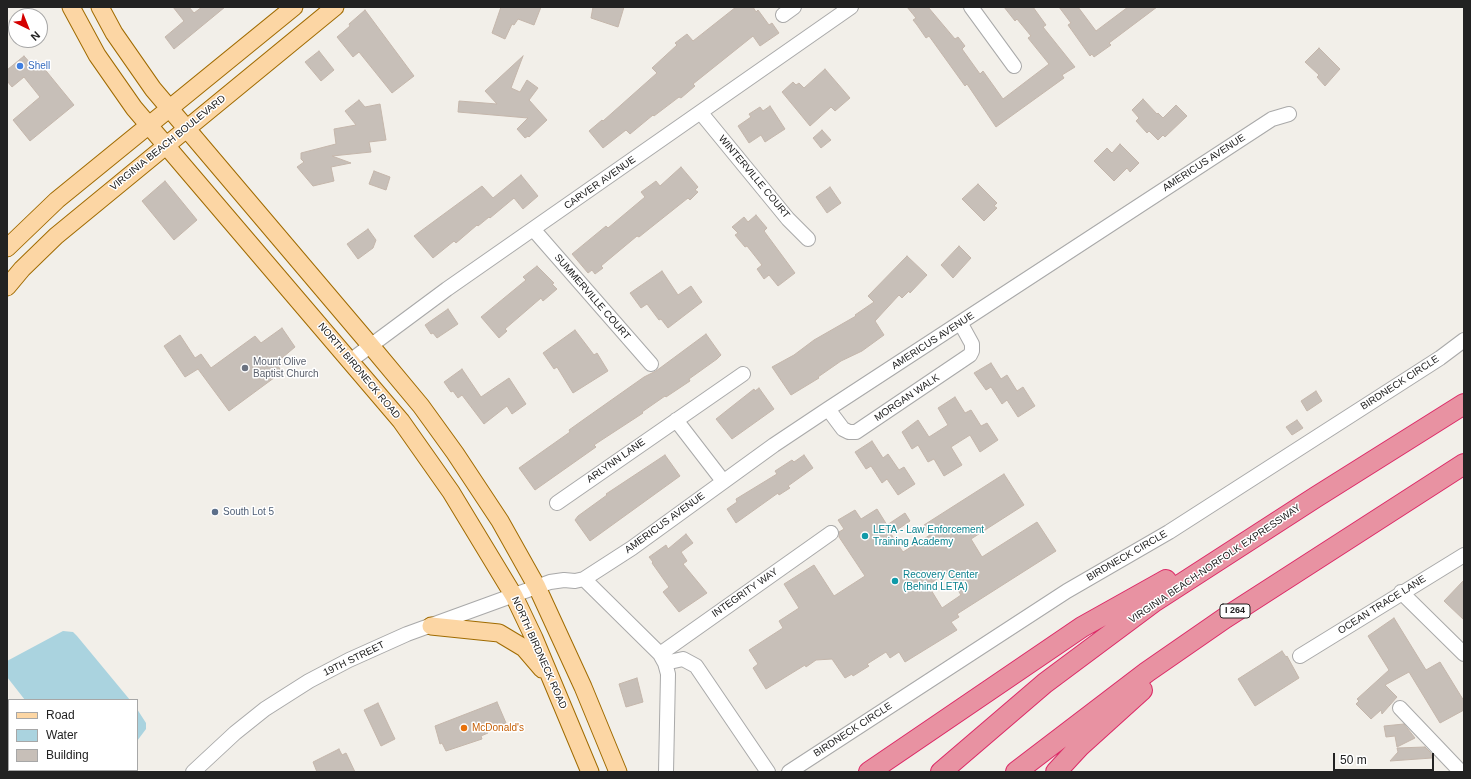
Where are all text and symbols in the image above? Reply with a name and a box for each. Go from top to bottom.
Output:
north arrow [8,8,48,48]
text: N [29,29,43,43]
place label: Shell [28,60,50,72]
marker: Shell [15,61,25,71]
street label: VIRGINIA BEACH BOULEVARD [108,93,228,193]
street label: AMERICUS AVENUE [1161,132,1247,194]
street label: WINTERVILLE COURT [716,133,792,221]
street label: CARVER AVENUE [562,154,638,212]
street label: SUMMERVILLE COURT [552,252,632,342]
street label: AMERICUS AVENUE [890,310,976,372]
street label: NORTH BIRDNECK ROAD [315,321,403,421]
street label: BIRDNECK CIRCLE [1359,353,1441,413]
place label: Mount Olive Baptist Church [253,356,319,380]
marker: Mount Olive Baptist Church [240,363,250,373]
street label: MORGAN WALK [872,372,942,424]
street label: ARLYNN LANE [584,436,648,486]
street label: AMERICUS AVENUE [623,490,707,556]
street label: VIRGINIA BEACH-NORFOLK EXPRESSWAY [1127,502,1303,626]
place label: South Lot 5 [223,506,274,518]
marker: South Lot 5 [210,507,220,517]
place label: LETA - Law Enforcement Training Academy [873,524,984,548]
street label: BIRDNECK CIRCLE [1085,528,1169,584]
marker: LETA - Law Enforcement Training Academy [860,531,870,541]
street label: INTEGRITY WAY [710,566,780,620]
place label: Recovery Center (Behind LETA) [903,569,978,592]
street label: OCEAN TRACE LANE [1336,573,1428,637]
marker: Recovery Center (Behind LETA) [890,576,900,586]
street label: NORTH BIRDNECK ROAD [509,595,569,711]
road number: I 264 [1220,604,1250,618]
street label: 19TH STREET [321,639,387,679]
legend [8,699,138,771]
street label: BIRDNECK CIRCLE [812,700,894,760]
text: Road [46,708,75,722]
place label: McDonald's [472,722,524,734]
marker: McDonald's [459,723,469,733]
text: Water [46,728,78,742]
scale bar [1335,745,1436,771]
text: Building [46,748,89,762]
text: 50 m [1340,753,1367,767]

